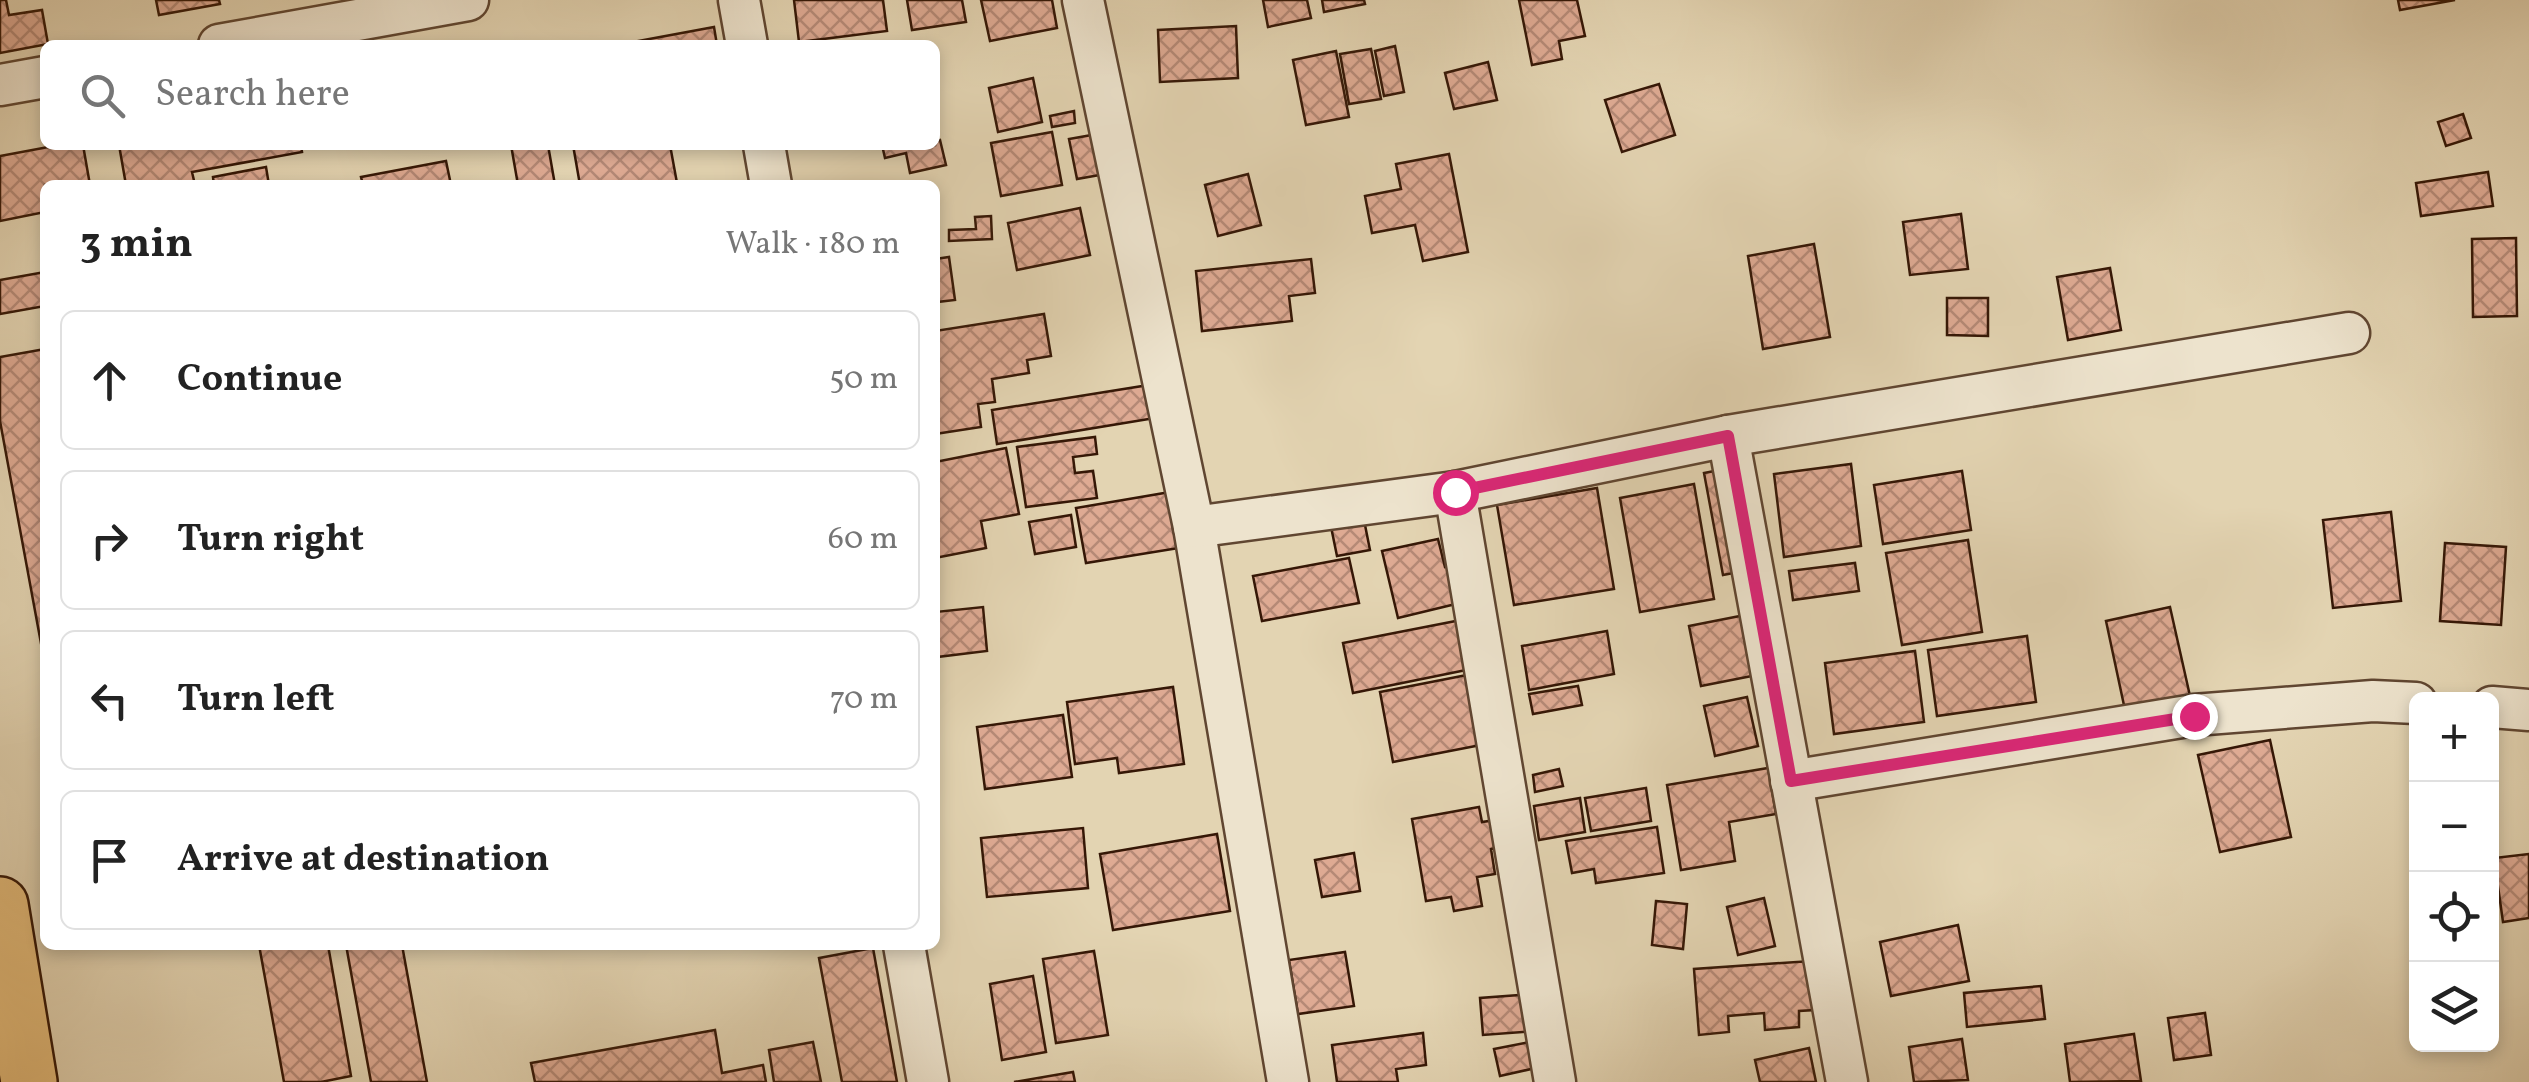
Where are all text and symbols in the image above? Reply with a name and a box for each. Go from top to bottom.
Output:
search box [40,40,940,150]
icon: search [75,68,130,123]
text: Search here [155,69,350,122]
text: 3 min [80,216,193,275]
text: Walk · 180 m [726,223,900,267]
icon: ahead [82,353,137,408]
text: Continue [177,354,342,407]
text: 50 m [829,358,898,402]
route start [1433,470,1479,516]
icon: right [82,513,137,568]
text: Turn right [177,514,364,567]
text: 60 m [828,518,898,562]
icon: left [82,673,137,728]
text: Turn left [177,674,334,727]
text: 70 m [830,678,898,722]
map controls [2409,692,2499,1052]
button: + [2409,692,2499,782]
route end [2172,694,2218,740]
button: − [2409,782,2499,872]
icon: arrive [82,833,137,888]
text: Arrive at destination [177,834,550,887]
button: locate [2409,872,2499,962]
button: layers [2409,962,2499,1052]

